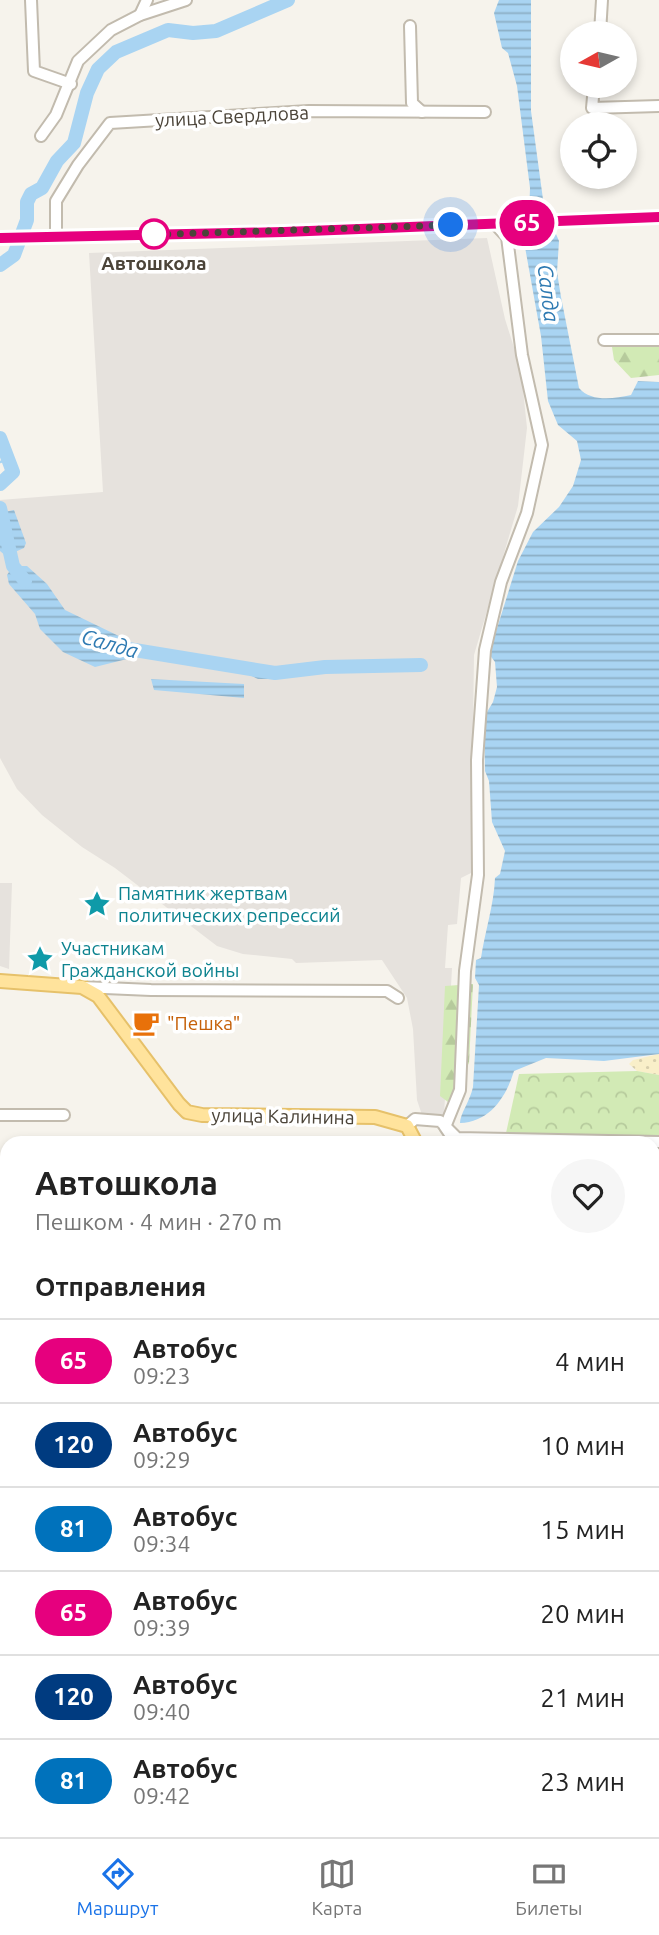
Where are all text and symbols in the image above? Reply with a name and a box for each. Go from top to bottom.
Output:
north arrow [560,21,637,98]
map controls [560,21,637,189]
street label: улица Свердлова [154,101,310,131]
button: locate [560,112,637,189]
line badge: 65 [496,200,558,246]
your location [433,207,468,242]
text: 65 [513,209,541,236]
marker: Автошкола [139,219,169,249]
place label: Автошкола [101,252,207,274]
water label: Салда [534,263,564,323]
water label: Салда [79,623,141,663]
place label: Памятник жертвам политических репрессий [118,882,341,926]
place icon: Памятник жертвам политических репрессий [82,889,112,919]
place label: Участникам Гражданской войны [61,937,239,981]
place icon: Участникам Гражданской войны [25,944,55,974]
cafe icon: "Пешка" [131,1008,161,1038]
place label: "Пешка" [167,1012,240,1034]
street label: улица Калинина [211,1104,355,1128]
button: heart [551,1159,625,1233]
text: Автошкола [35,1164,218,1201]
text: Пешком · 4 мин · 270 m [35,1209,282,1234]
text: Отправления [35,1272,206,1301]
text: Автобус [133,1334,237,1363]
text: 65 [60,1347,87,1374]
text: 4 мин [555,1347,625,1376]
text: 09:23 [133,1363,191,1388]
text: Автобус [133,1418,237,1447]
text: 120 [53,1431,94,1458]
text: 10 мин [540,1431,625,1460]
text: 09:29 [133,1447,191,1472]
text: Автобус [133,1502,237,1531]
text: 81 [60,1515,87,1542]
text: 15 мин [540,1515,625,1544]
text: 09:34 [133,1531,191,1556]
text: Автобус [133,1586,237,1615]
text: 65 [60,1599,87,1626]
text: 20 мин [540,1599,625,1628]
text: 09:39 [133,1615,191,1640]
text: Автобус [133,1670,237,1699]
text: 120 [53,1683,94,1710]
text: 21 мин [540,1683,625,1712]
text: 09:40 [133,1699,191,1724]
text: Автобус [133,1754,237,1783]
text: 81 [60,1767,87,1794]
text: 23 мин [540,1767,625,1796]
text: 09:42 [133,1783,191,1808]
tab: Маршрут [77,1855,158,1919]
tab: Карта [312,1855,362,1919]
tab: Билеты [515,1855,582,1919]

